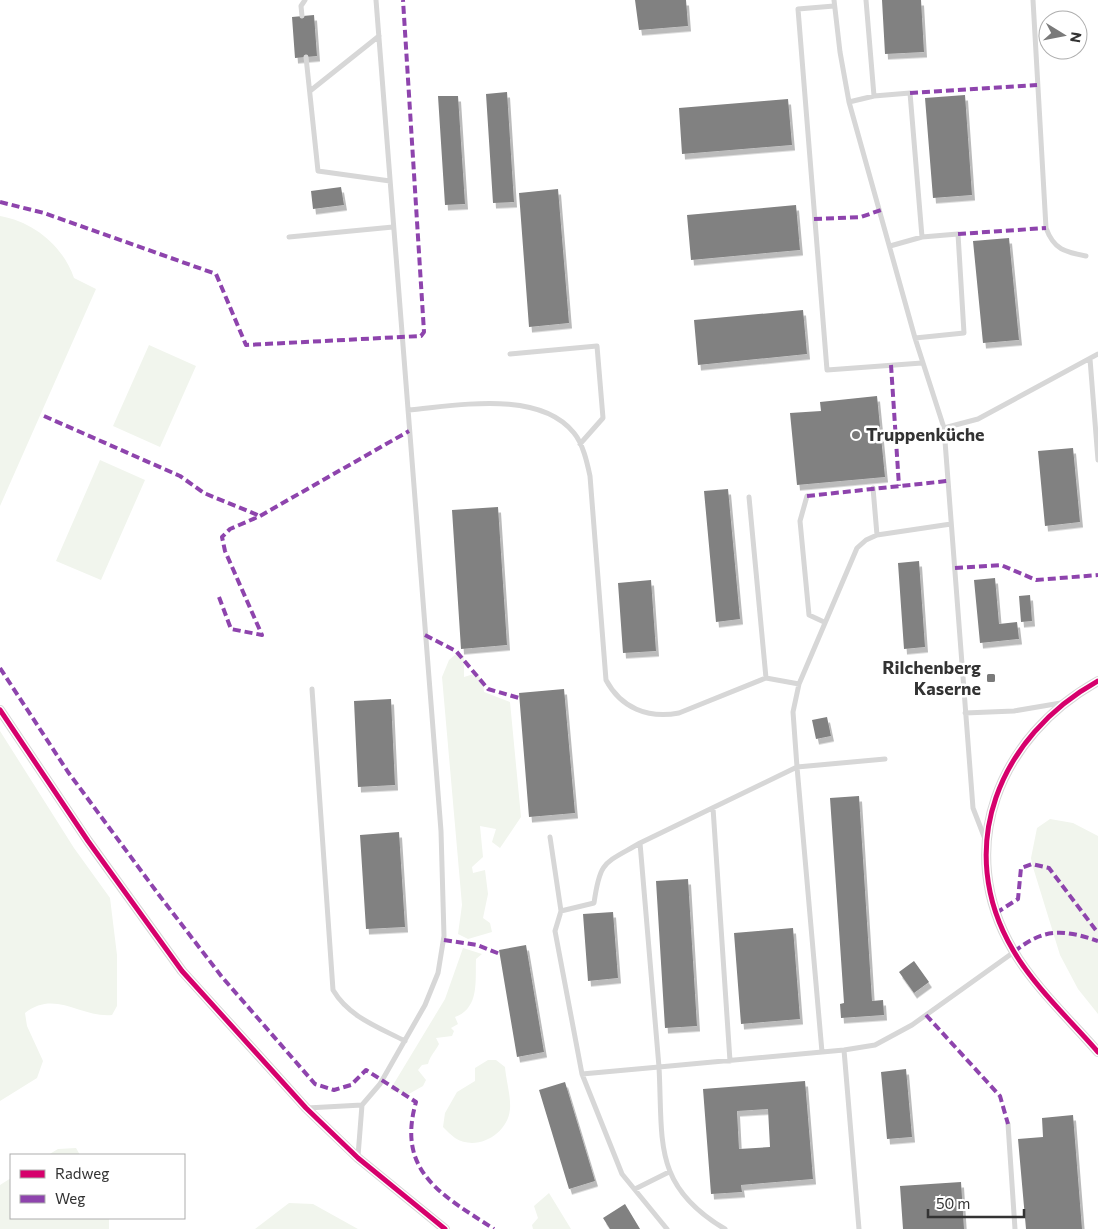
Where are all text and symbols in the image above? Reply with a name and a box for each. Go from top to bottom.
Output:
north arrow [1038,10,1088,60]
text: N [1067,31,1086,44]
place label: Truppenküche [866,423,985,445]
marker: Truppenküche [850,429,862,441]
place label: Rilchenberg Kaserne [882,656,981,699]
marker: Rilchenberg Kaserne [985,672,997,684]
legend [10,1154,185,1219]
text: Radweg [55,1164,109,1182]
scale bar [928,1186,1024,1218]
text: Weg [55,1189,85,1207]
text: 50 m [936,1194,970,1212]

